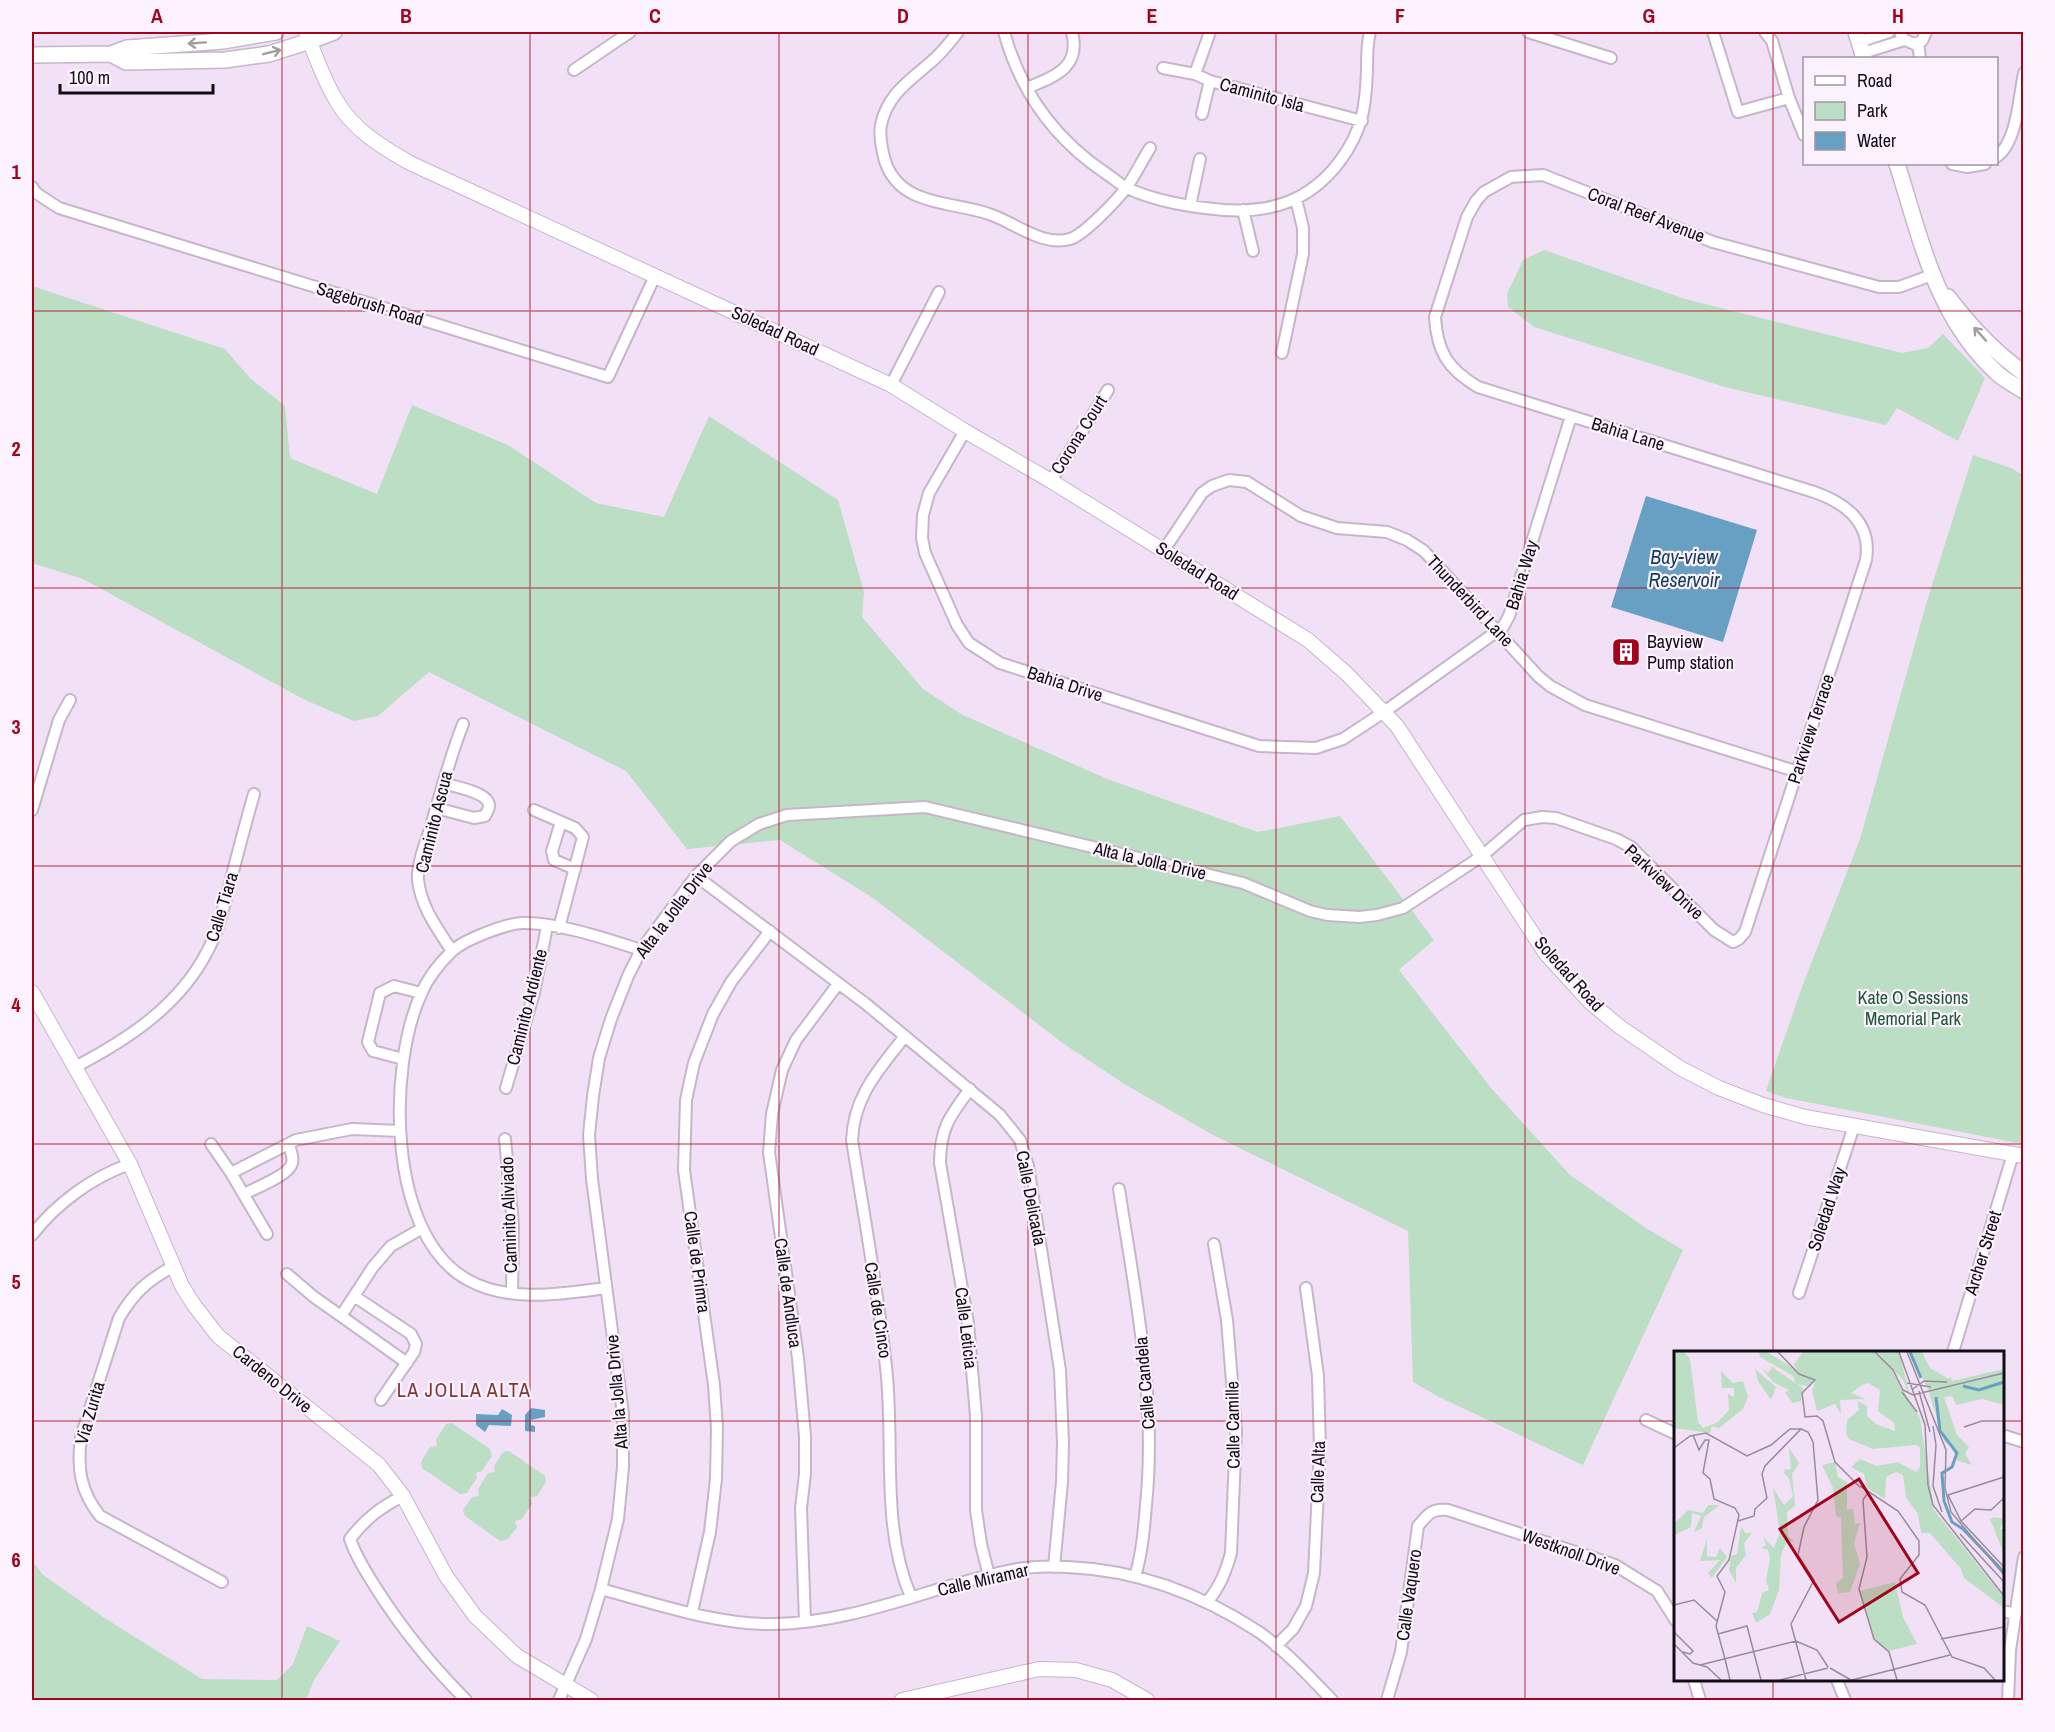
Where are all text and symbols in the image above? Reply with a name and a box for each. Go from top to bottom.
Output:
text: A [151,2,163,29]
text: B [400,2,412,29]
text: C [649,2,661,29]
text: D [897,2,909,29]
text: E [1147,2,1158,29]
text: F [1395,2,1405,29]
text: G [1643,2,1655,29]
text: H [1892,2,1904,29]
one-way arrow [188,37,207,48]
one-way arrow [262,46,281,58]
scale bar [60,57,213,95]
legend [1803,57,1998,165]
text: 100 m [69,65,110,90]
text: Road [1857,68,1892,93]
street label: Caminito Isla [1217,71,1307,118]
text: Park [1857,98,1888,123]
text: Water [1857,128,1896,153]
text: 1 [11,158,21,185]
street label: Coral Reef Avenue [1584,181,1708,248]
street label: Sagebrush Road [314,275,427,332]
street label: Soledad Road [728,299,823,362]
one-way arrow [1973,327,1987,342]
street label: Corona Court [1044,391,1113,479]
street label: Bahia Lane [1588,411,1668,457]
text: 2 [11,435,21,462]
street label: Soledad Road [1151,535,1244,606]
street label: Bahia Way [1499,536,1544,613]
water label: Bay-view Reservoir [1648,543,1720,593]
street label: Thunderbird Lane [1421,549,1520,652]
place label: Bayview Pump station [1647,629,1734,675]
building icon: Bayview Pump station [1610,636,1642,668]
street label: Bahia Drive [1024,660,1106,707]
street label: Parkview Terrace [1781,671,1840,787]
text: 3 [11,713,21,740]
street label: Caminito Ascua [409,768,458,875]
street label: Alta la Jolla Drive [1090,835,1209,886]
street label: Parkview Drive [1619,838,1709,925]
street label: Alta la Jolla Drive [628,856,718,964]
street label: Calle Tiara [199,869,244,945]
street label: Soledad Road [1529,931,1610,1017]
street label: Caminito Ardiente [500,946,553,1068]
park label: Kate O Sessions Memorial Park [1858,985,1968,1031]
text: 4 [11,991,21,1018]
street label: Calle Delicada [1010,1148,1053,1247]
street label: Caminito Aliviado [494,1156,523,1274]
street label: Soledad Way [1801,1163,1852,1254]
street label: Archer Street [1958,1208,2007,1299]
street label: Calle de Primra [678,1209,717,1314]
street label: Calle de Andluca [768,1236,809,1350]
street label: Calle de Cinco [859,1260,898,1360]
text: 5 [11,1268,21,1295]
street label: Calle Leticia [949,1286,984,1370]
street label: Alta la Jolla Drive [599,1334,634,1451]
street label: Calle Candela [1128,1336,1161,1430]
street label: Cardeno Drive [227,1339,317,1419]
inset map [1674,1351,2004,1681]
district label: LA JOLLA ALTA [397,1376,531,1403]
street label: Via Zurita [69,1378,110,1447]
street label: Calle Camille [1219,1381,1246,1469]
street label: Calle Alta [1304,1440,1331,1504]
street label: Westknoll Drive [1518,1522,1624,1581]
text: 6 [11,1546,21,1573]
street label: Calle Vaquero [1390,1547,1427,1642]
street label: Calle Miramar [935,1557,1031,1602]

